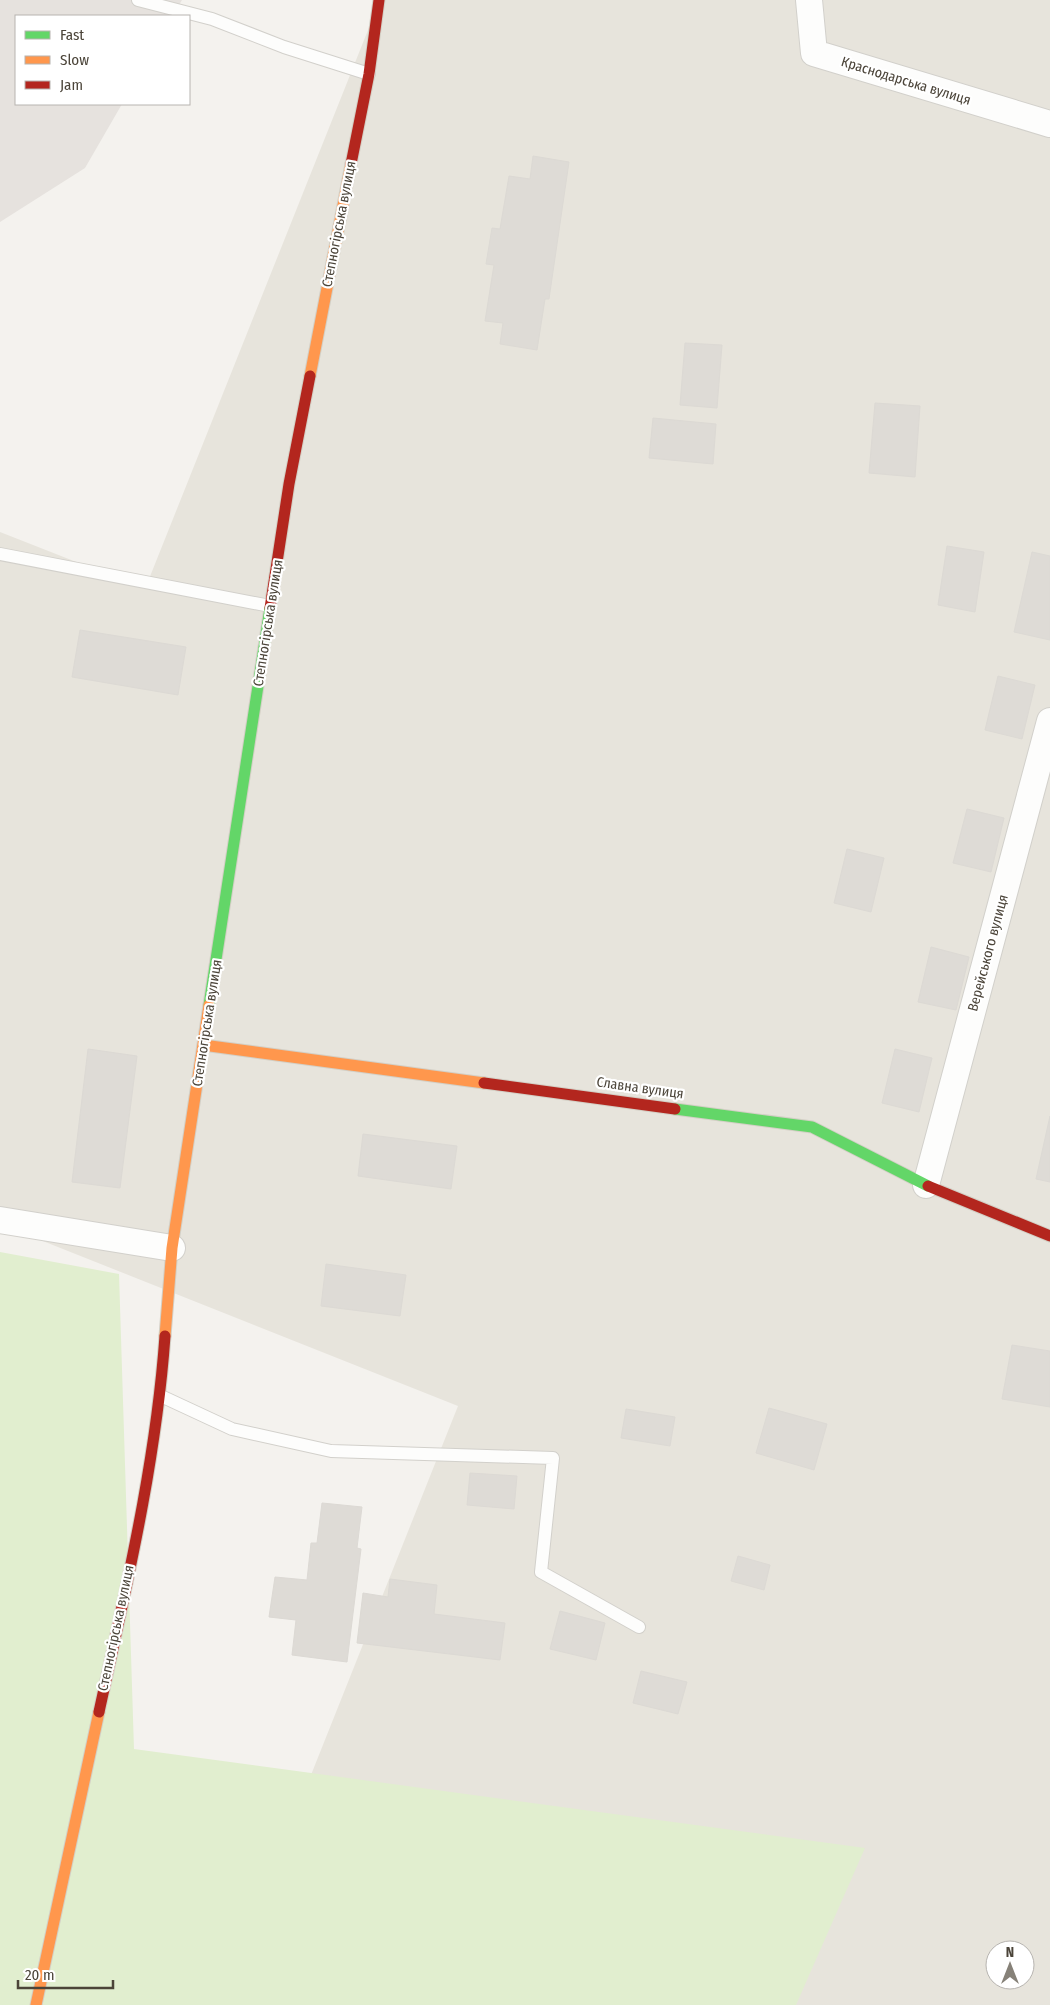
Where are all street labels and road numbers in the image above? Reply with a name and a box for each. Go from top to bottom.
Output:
street label: Краснодарська вулиця [839,53,973,109]
street label: Степногірська вулиця [318,159,360,289]
street label: Степногірська вулиця [250,558,286,688]
street label: Верейського вулиця [964,893,1012,1013]
street label: Степногірська вулиця [189,958,225,1088]
street label: Славна вулиця [595,1073,685,1103]
street label: Степногірська вулиця [94,1563,138,1693]

